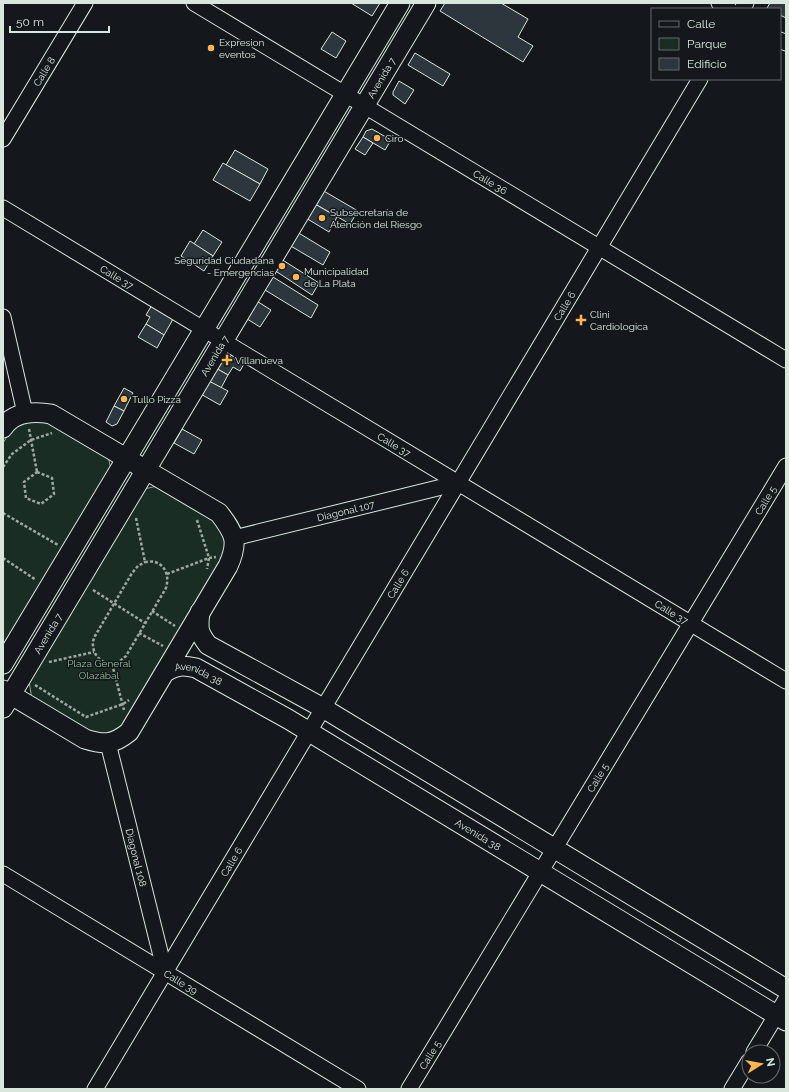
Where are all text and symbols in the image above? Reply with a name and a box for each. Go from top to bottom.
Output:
scale bar [10,8,109,34]
legend [651,8,781,80]
text: 50 m [16,15,44,29]
text: Calle [687,17,715,31]
place label: Expresion eventos [219,37,264,60]
text: Parque [687,37,727,51]
marker: Expresion eventos [206,43,216,53]
street label: Calle 8 [31,55,57,88]
street label: Avenida 7 [365,55,398,100]
text: Edificio [687,57,727,71]
marker: Ciro [372,133,382,143]
place label: Ciro [385,133,403,144]
street label: Calle 36 [471,168,509,197]
place label: Subsecretaría de Atención del Riesgo [330,207,422,230]
marker: Subsecretaría de Atención del Riesgo [317,213,327,223]
place label: Seguridad Ciudadana - Emergencias [174,255,274,278]
marker: Seguridad Ciudadana - Emergencias [277,261,287,271]
street label: Calle 37 [98,263,136,292]
place label: Municipalidad de La Plata [304,266,369,289]
marker: Municipalidad de La Plata [291,272,301,282]
street label: Calle 6 [552,289,578,323]
place label: Clini Cardiologica [590,309,648,332]
marker: Clini Cardiologica [575,314,587,326]
street label: Avenida 7 [199,333,232,378]
marker: Villanueva [222,355,232,365]
place label: Villanueva [235,355,283,366]
marker: Tullo Pizza [119,394,129,404]
place label: Tullo Pizza [132,394,181,405]
street label: Calle 37 [375,430,413,459]
street label: Calle 5 [753,484,779,517]
street label: Diagonal 107 [316,499,376,523]
street label: Calle 6 [385,567,411,601]
street label: Calle 37 [653,598,690,627]
street label: Avenida 7 [32,611,65,656]
park label: Plaza General Olazábal [67,658,131,681]
street label: Avenida 38 [174,661,224,687]
street label: Calle 5 [585,761,611,794]
street label: Avenida 38 [453,817,503,853]
street label: Diagonal 108 [123,827,149,888]
street label: Calle 6 [219,845,245,879]
street label: Calle 39 [162,968,200,997]
street label: Calle 5 [417,1038,443,1071]
north arrow [741,1044,781,1084]
text: N [763,1057,778,1068]

